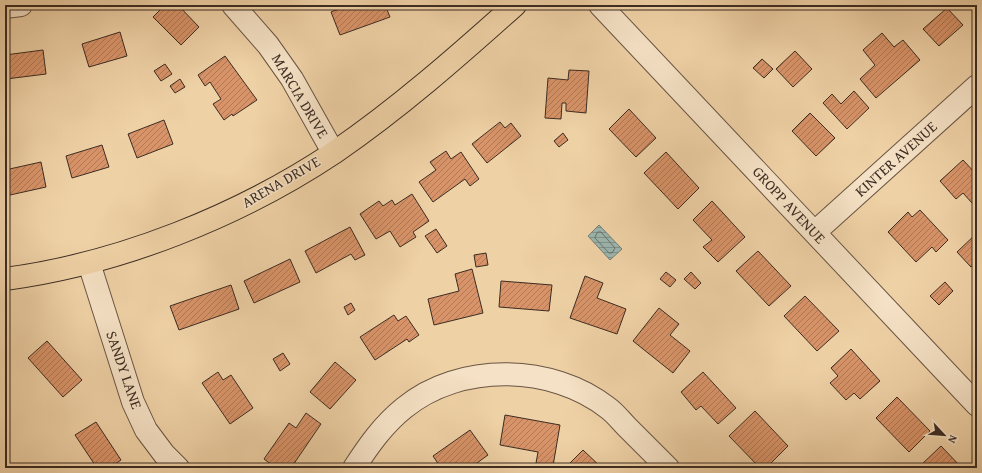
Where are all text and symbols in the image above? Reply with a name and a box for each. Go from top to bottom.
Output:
street label: MARCIA DRIVE [267,50,334,142]
street label: KINTER AVENUE [850,116,942,201]
street label: ARENA DRIVE [238,150,324,212]
street label: GROPP AVENUE [748,161,831,248]
street label: SANDY LANE [101,328,148,412]
north arrow [924,415,964,455]
text: N [944,433,962,447]

